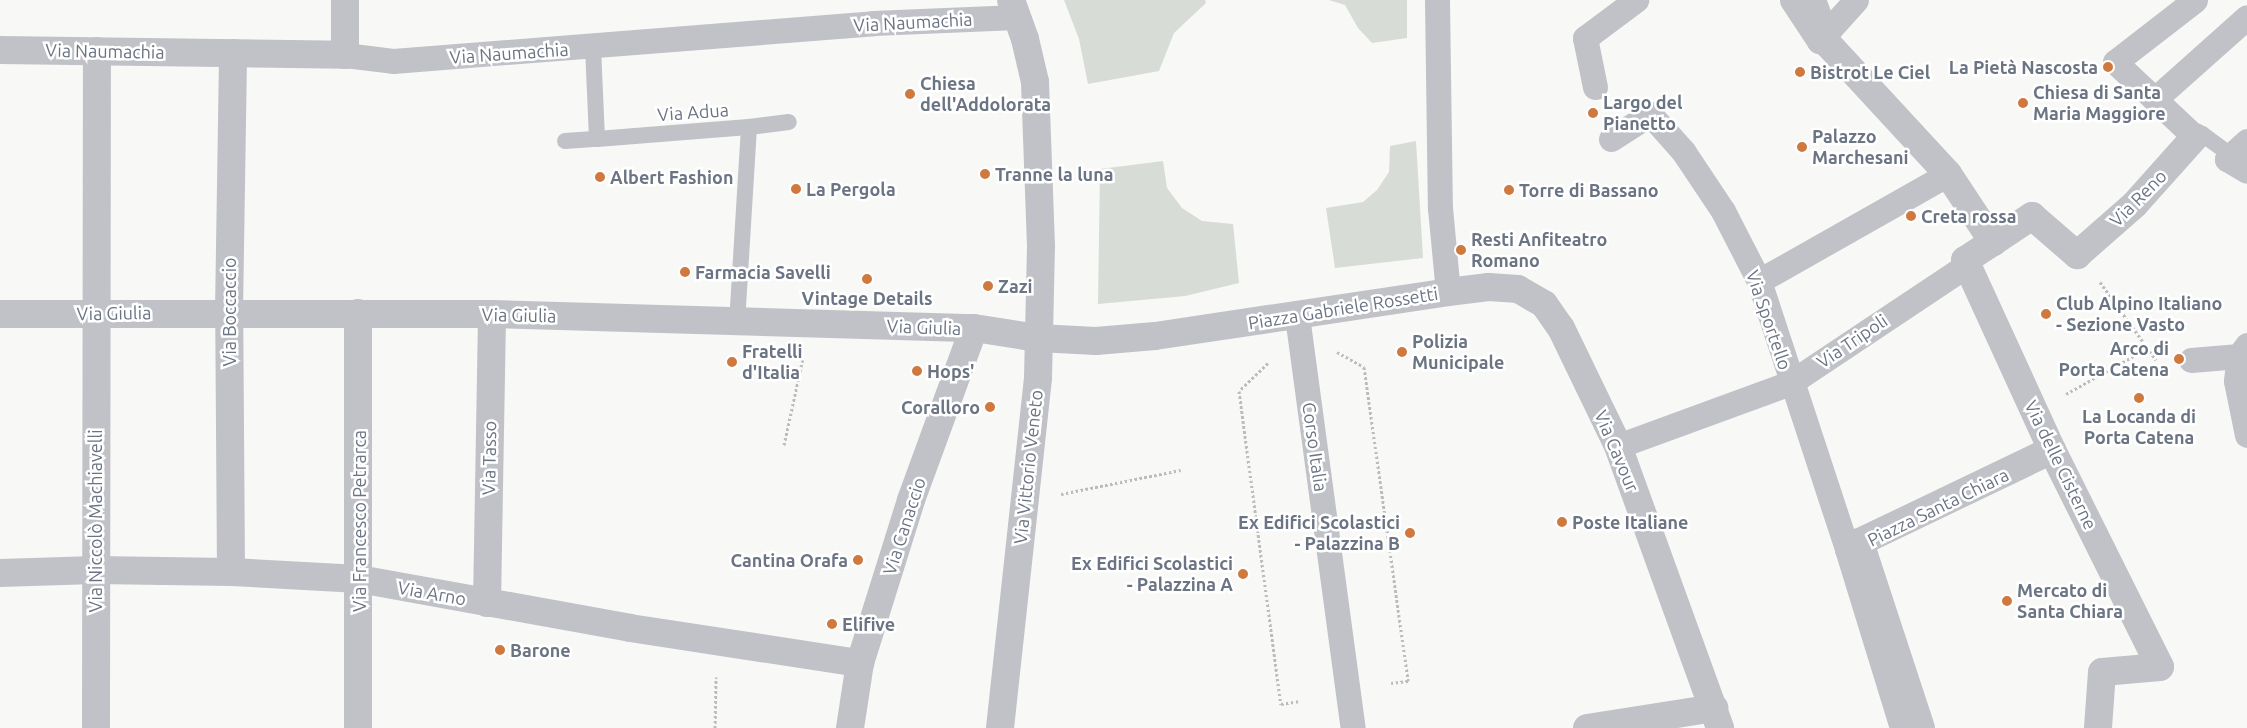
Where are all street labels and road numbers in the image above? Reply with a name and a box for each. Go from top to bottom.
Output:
street label: Via Naumachia [853,8,973,36]
street label: Via Naumachia [449,38,569,68]
street label: Via Naumachia [45,39,165,63]
street label: Via Adua [657,99,729,125]
street label: Via Reno [2105,165,2171,231]
street label: Via Boccaccio [218,257,240,367]
street label: Via Sportello [1742,267,1796,373]
street label: Piazza Gabriele Rossetti [1247,282,1439,334]
street label: Via Giulia [76,302,152,324]
street label: Via Giulia [481,304,557,326]
street label: Via Tripoli [1813,310,1891,372]
street label: Via Giulia [886,315,962,339]
street label: Via Vittorio Veneto [1009,389,1047,545]
street label: Via delle Cisterne [2020,397,2102,533]
street label: Corso Italia [1298,401,1332,493]
street label: Via Cavour [1590,407,1644,495]
street label: Via Tasso [478,421,500,495]
street label: Via Niccolò Machiavelli [84,429,106,613]
street label: Via Francesco Petrarca [348,430,370,612]
street label: Piazza Santa Chiara [1864,463,2012,551]
street label: Via Canaccio [878,475,930,577]
street label: Via Arno [396,576,468,610]

